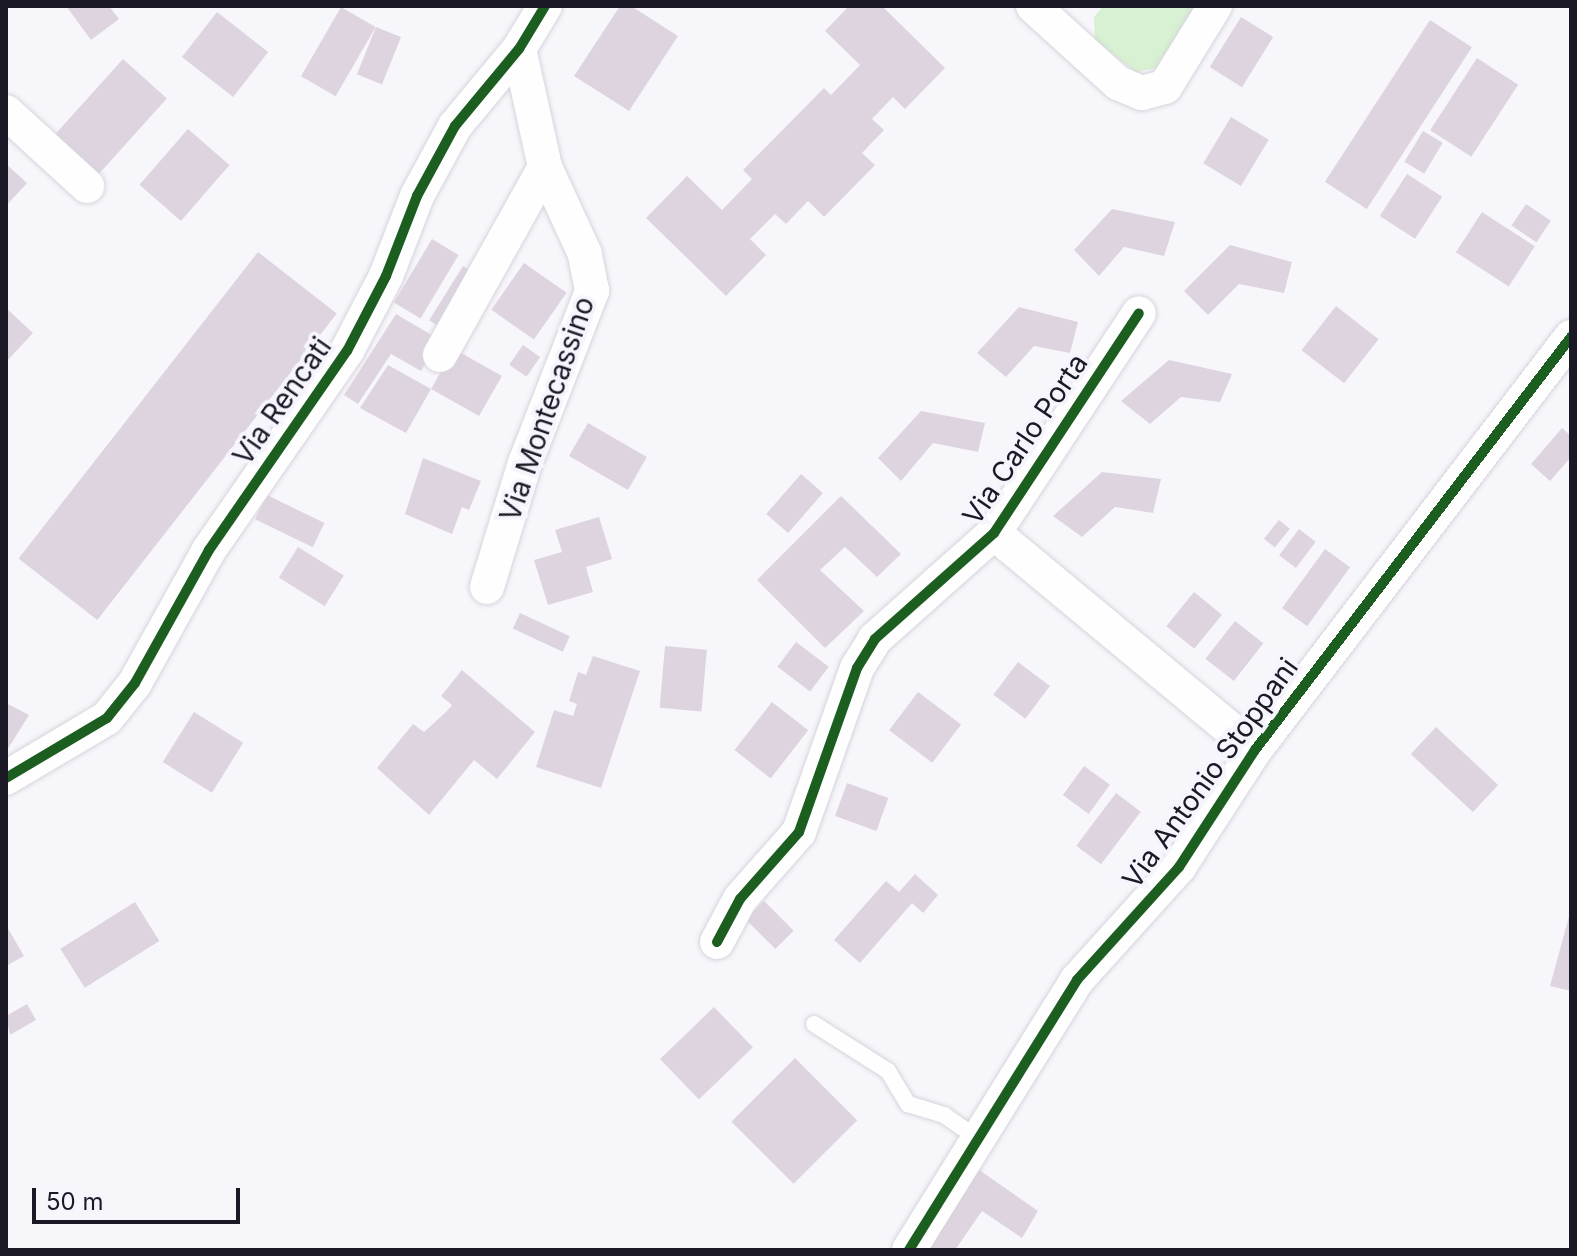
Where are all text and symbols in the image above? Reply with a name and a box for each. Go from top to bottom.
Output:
street label: Via Montecassino [493,292,601,526]
street label: Via Rencati [226,331,338,471]
street label: Via Carlo Porta [955,347,1095,531]
street label: Via Antonio Stoppani [1115,651,1305,895]
scale bar [36,1172,244,1222]
text: 50 m [46,1187,104,1216]

